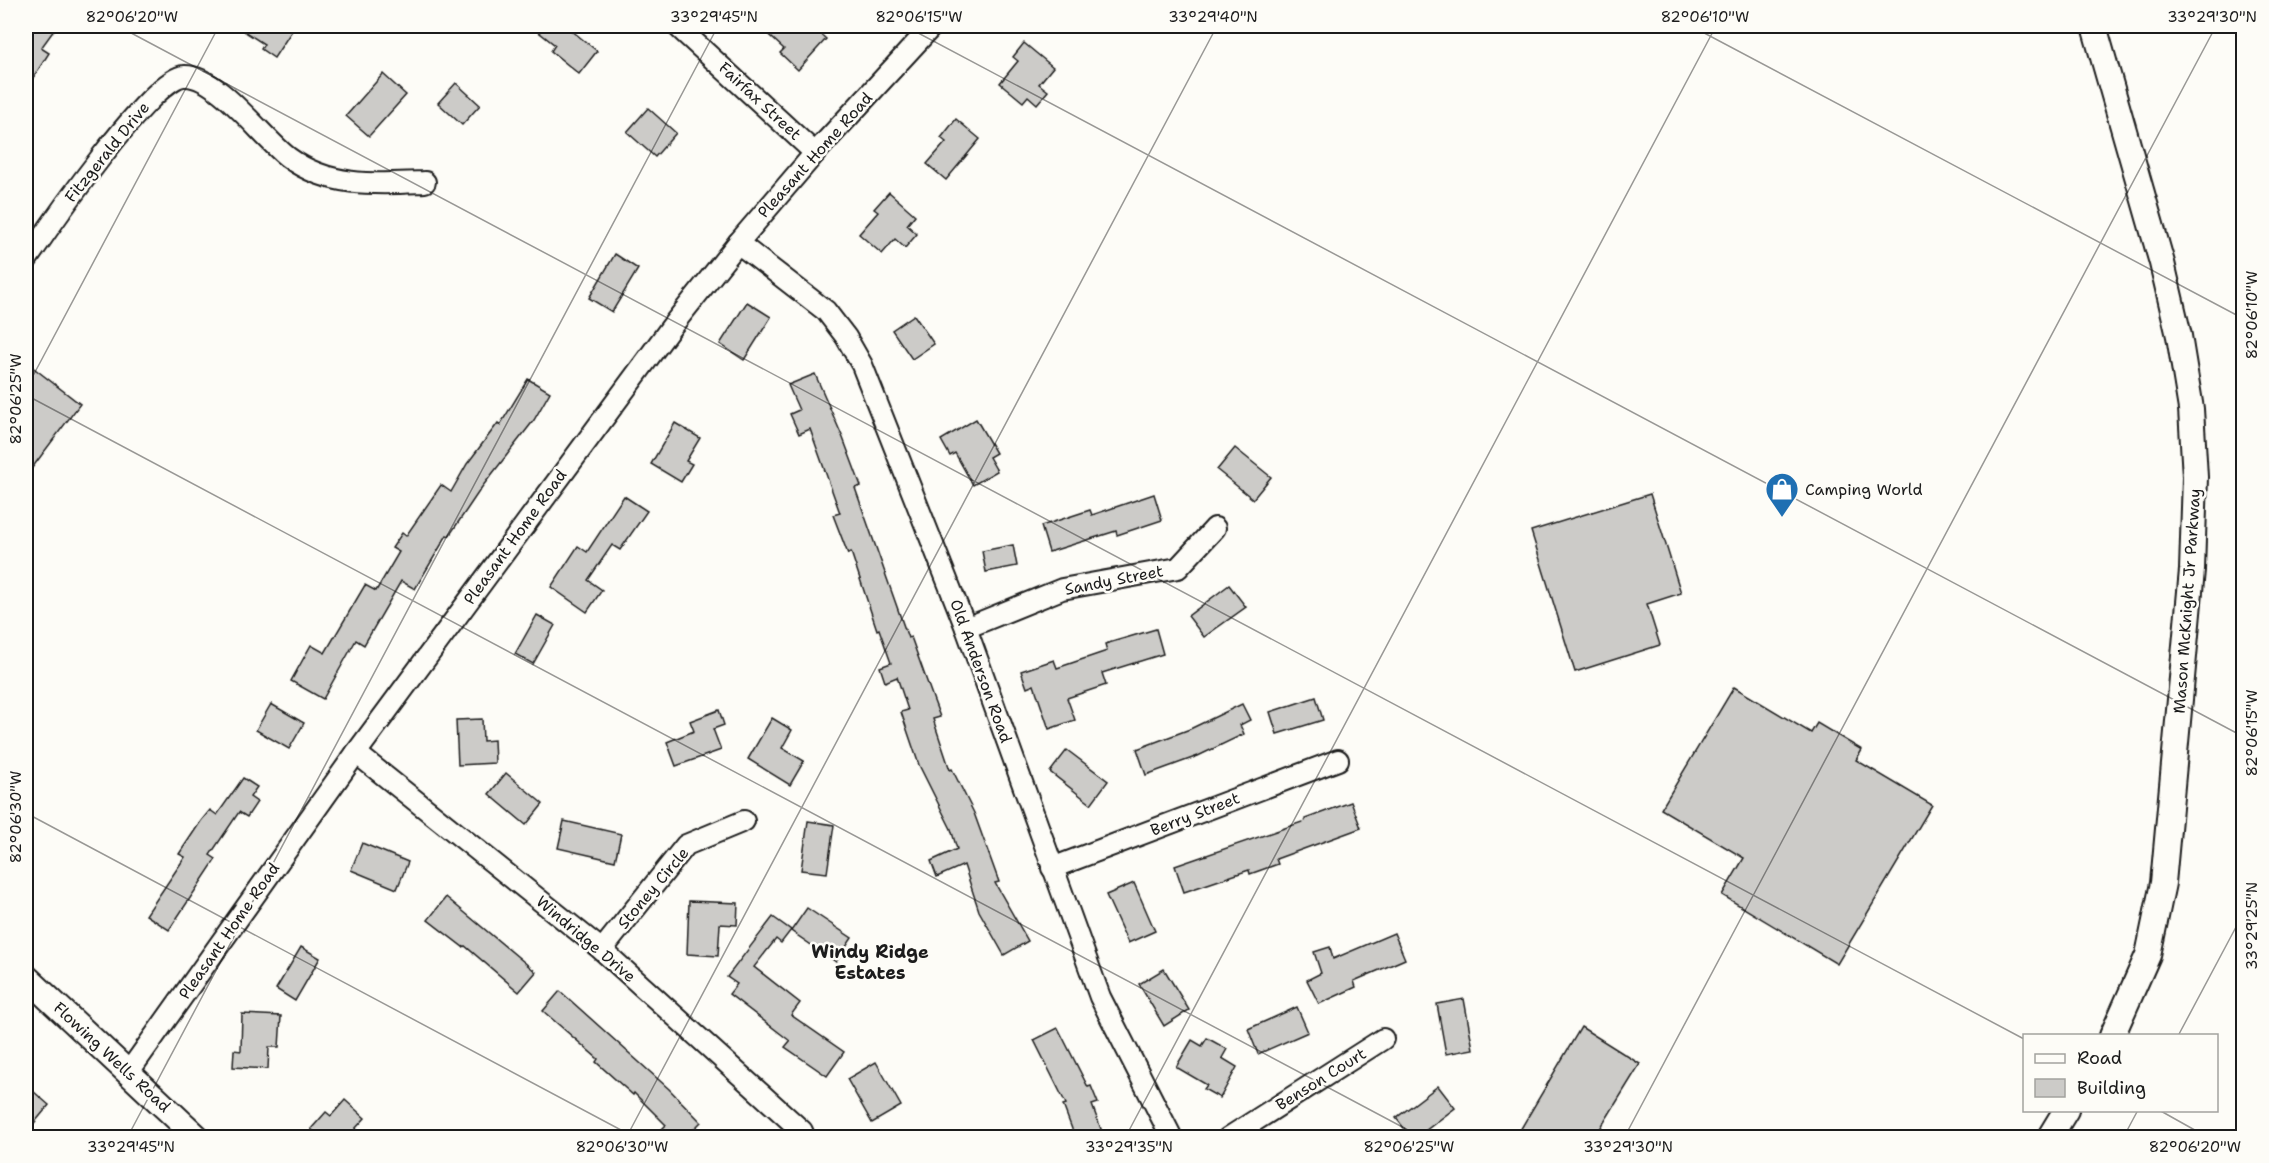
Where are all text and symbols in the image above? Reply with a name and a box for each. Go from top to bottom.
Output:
text: 82°06'20"W [86,7,178,27]
text: 33°29'45"N [670,7,758,27]
text: 82°06'15"W [875,7,963,27]
text: 33°29'40"N [1168,7,1258,27]
text: 82°06'10"W [1661,7,1749,27]
text: 33°29'30"N [2167,7,2257,27]
street label: Fairfax Street [714,57,806,145]
street label: Pleasant Home Road [753,88,877,222]
street label: Fitzgerald Drive [60,97,154,207]
text: 82°06'10"W [2242,271,2262,359]
text: 82°06'25"W [6,353,26,445]
street label: Pleasant Home Road [459,465,571,609]
shop icon: Camping World [1764,471,1800,518]
place label: Camping World [1805,479,1923,500]
street label: Mason McKnight Jr Parkway [2169,488,2205,714]
street label: Sandy Street [1063,560,1165,600]
street label: Old Anderson Road [945,596,1017,746]
text: 82°06'15"W [2242,689,2262,777]
text: 82°06'30"W [6,771,26,863]
street label: Berry Street [1147,787,1243,841]
street label: Stoney Circle [613,843,693,933]
street label: Pleasant Home Road [174,859,284,1003]
text: 33°29'25"N [2242,882,2262,970]
street label: Windridge Drive [532,891,640,987]
district label: Windy Ridge Estates [811,940,929,985]
street label: Flowing Wells Road [49,997,175,1117]
legend [2023,1034,2218,1112]
street label: Benson Court [1272,1043,1370,1115]
text: Road [2077,1046,2122,1070]
text: Building [2077,1076,2146,1100]
text: 33°29'45"N [87,1137,175,1157]
text: 82°06'30"W [576,1137,668,1157]
text: 33°29'35"N [1085,1137,1173,1157]
text: 82°06'25"W [1363,1137,1455,1157]
text: 33°29'30"N [1583,1137,1673,1157]
text: 82°06'20"W [2149,1137,2241,1157]

